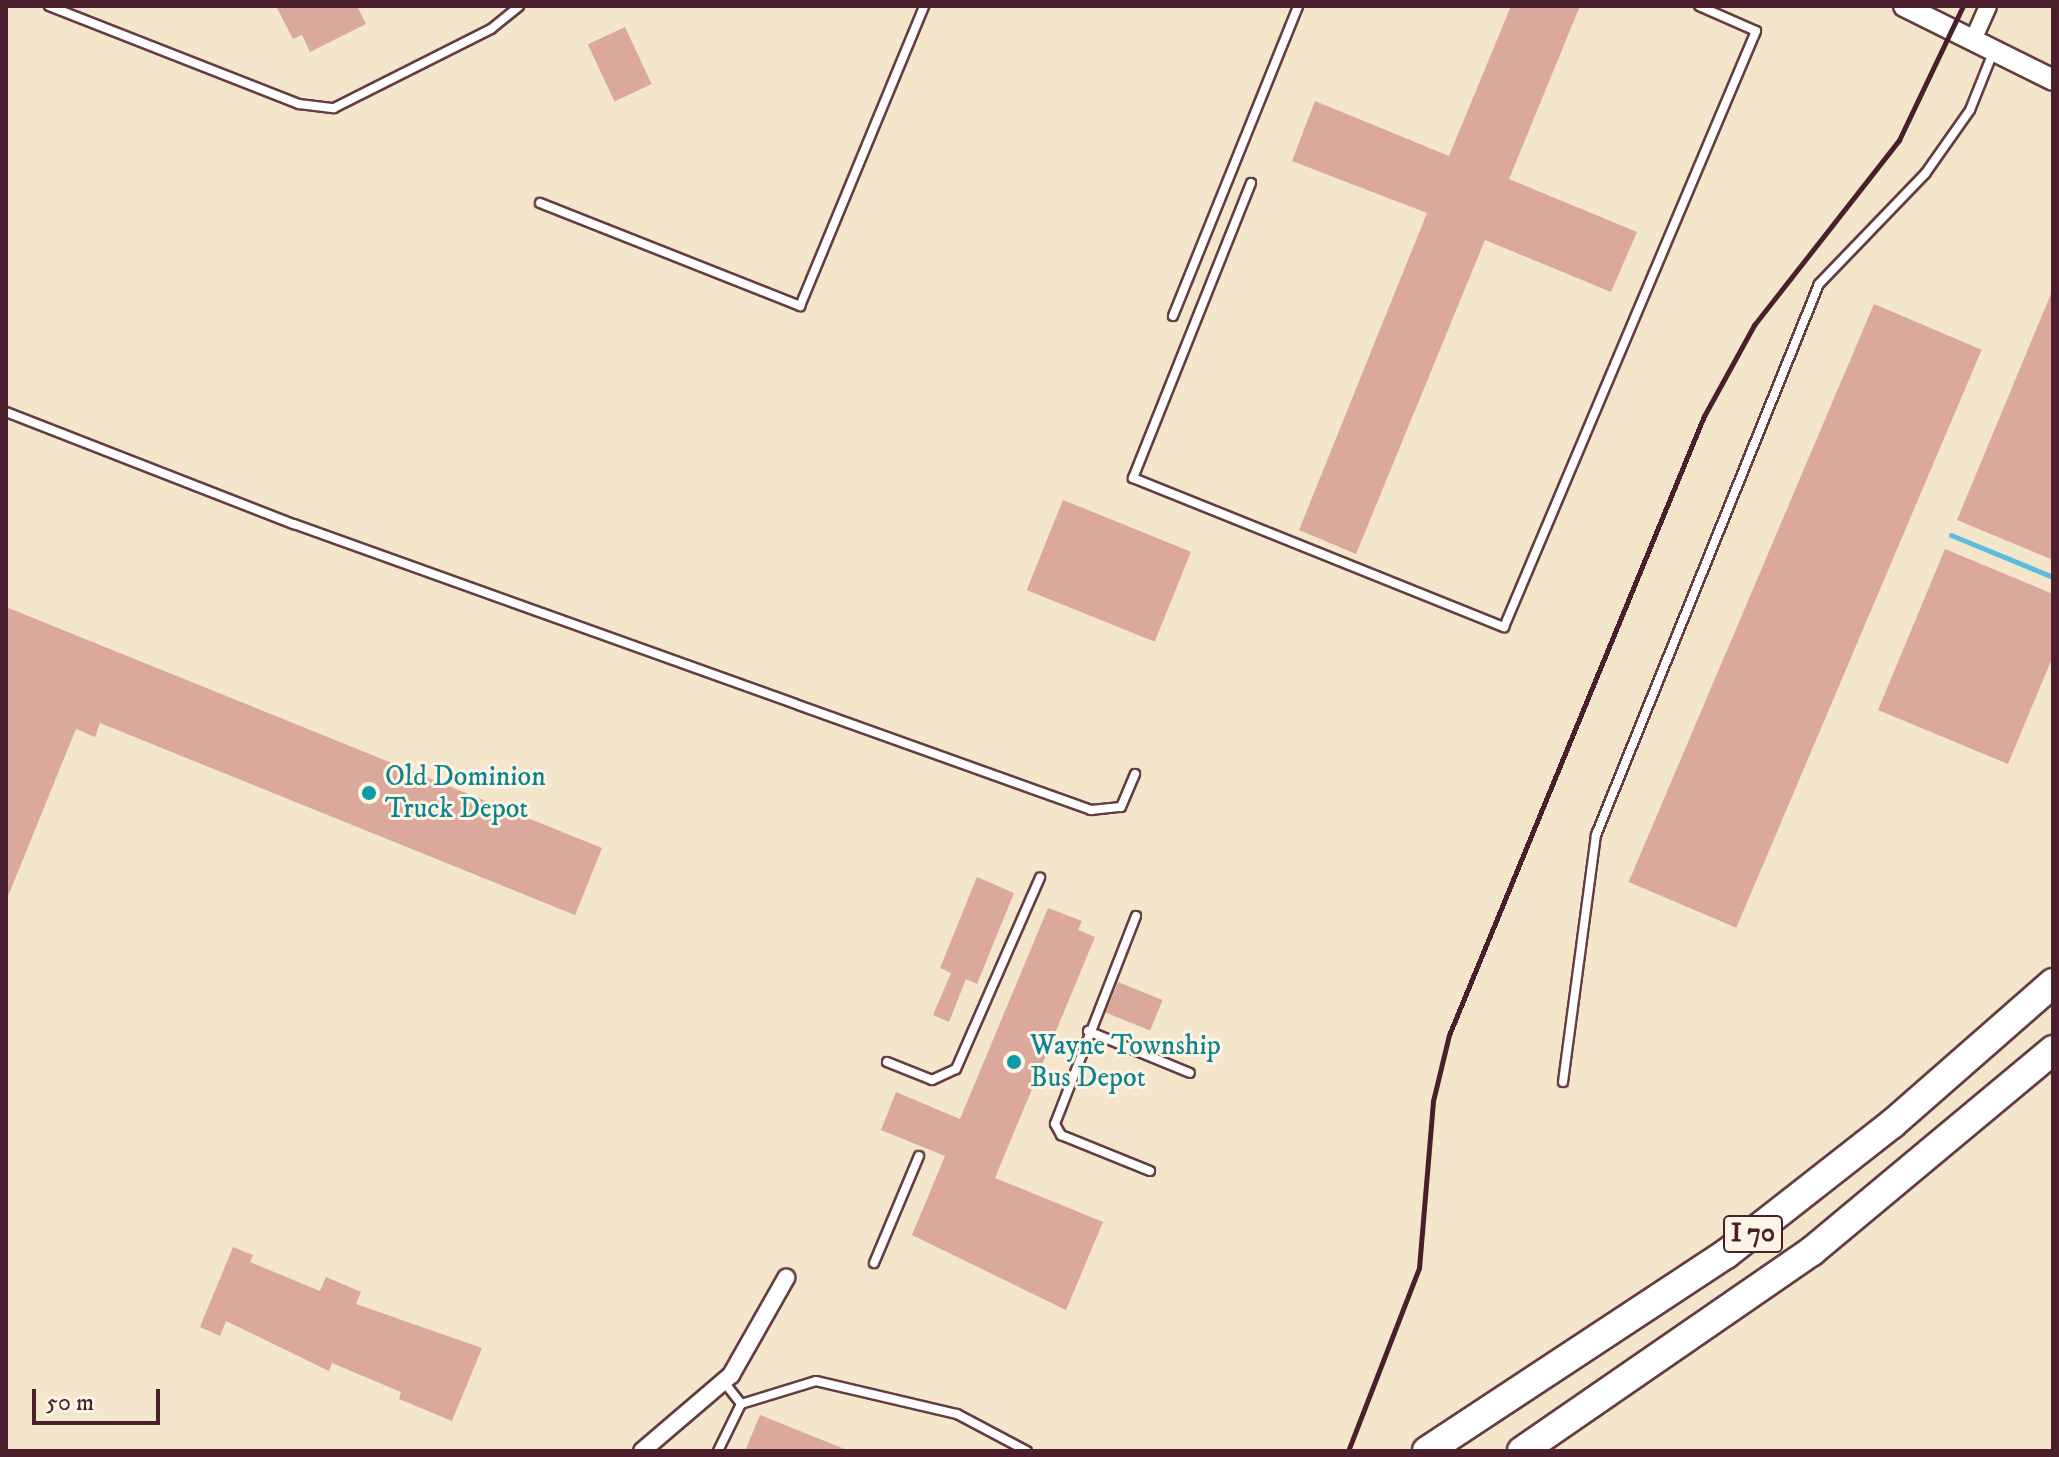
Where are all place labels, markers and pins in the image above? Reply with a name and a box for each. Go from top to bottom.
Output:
place label: Old Dominion Truck Depot [385,760,546,826]
marker: Old Dominion Truck Depot [360,784,378,802]
place label: Wayne Township Bus Depot [1030,1029,1221,1095]
marker: Wayne Township Bus Depot [1005,1053,1023,1071]

